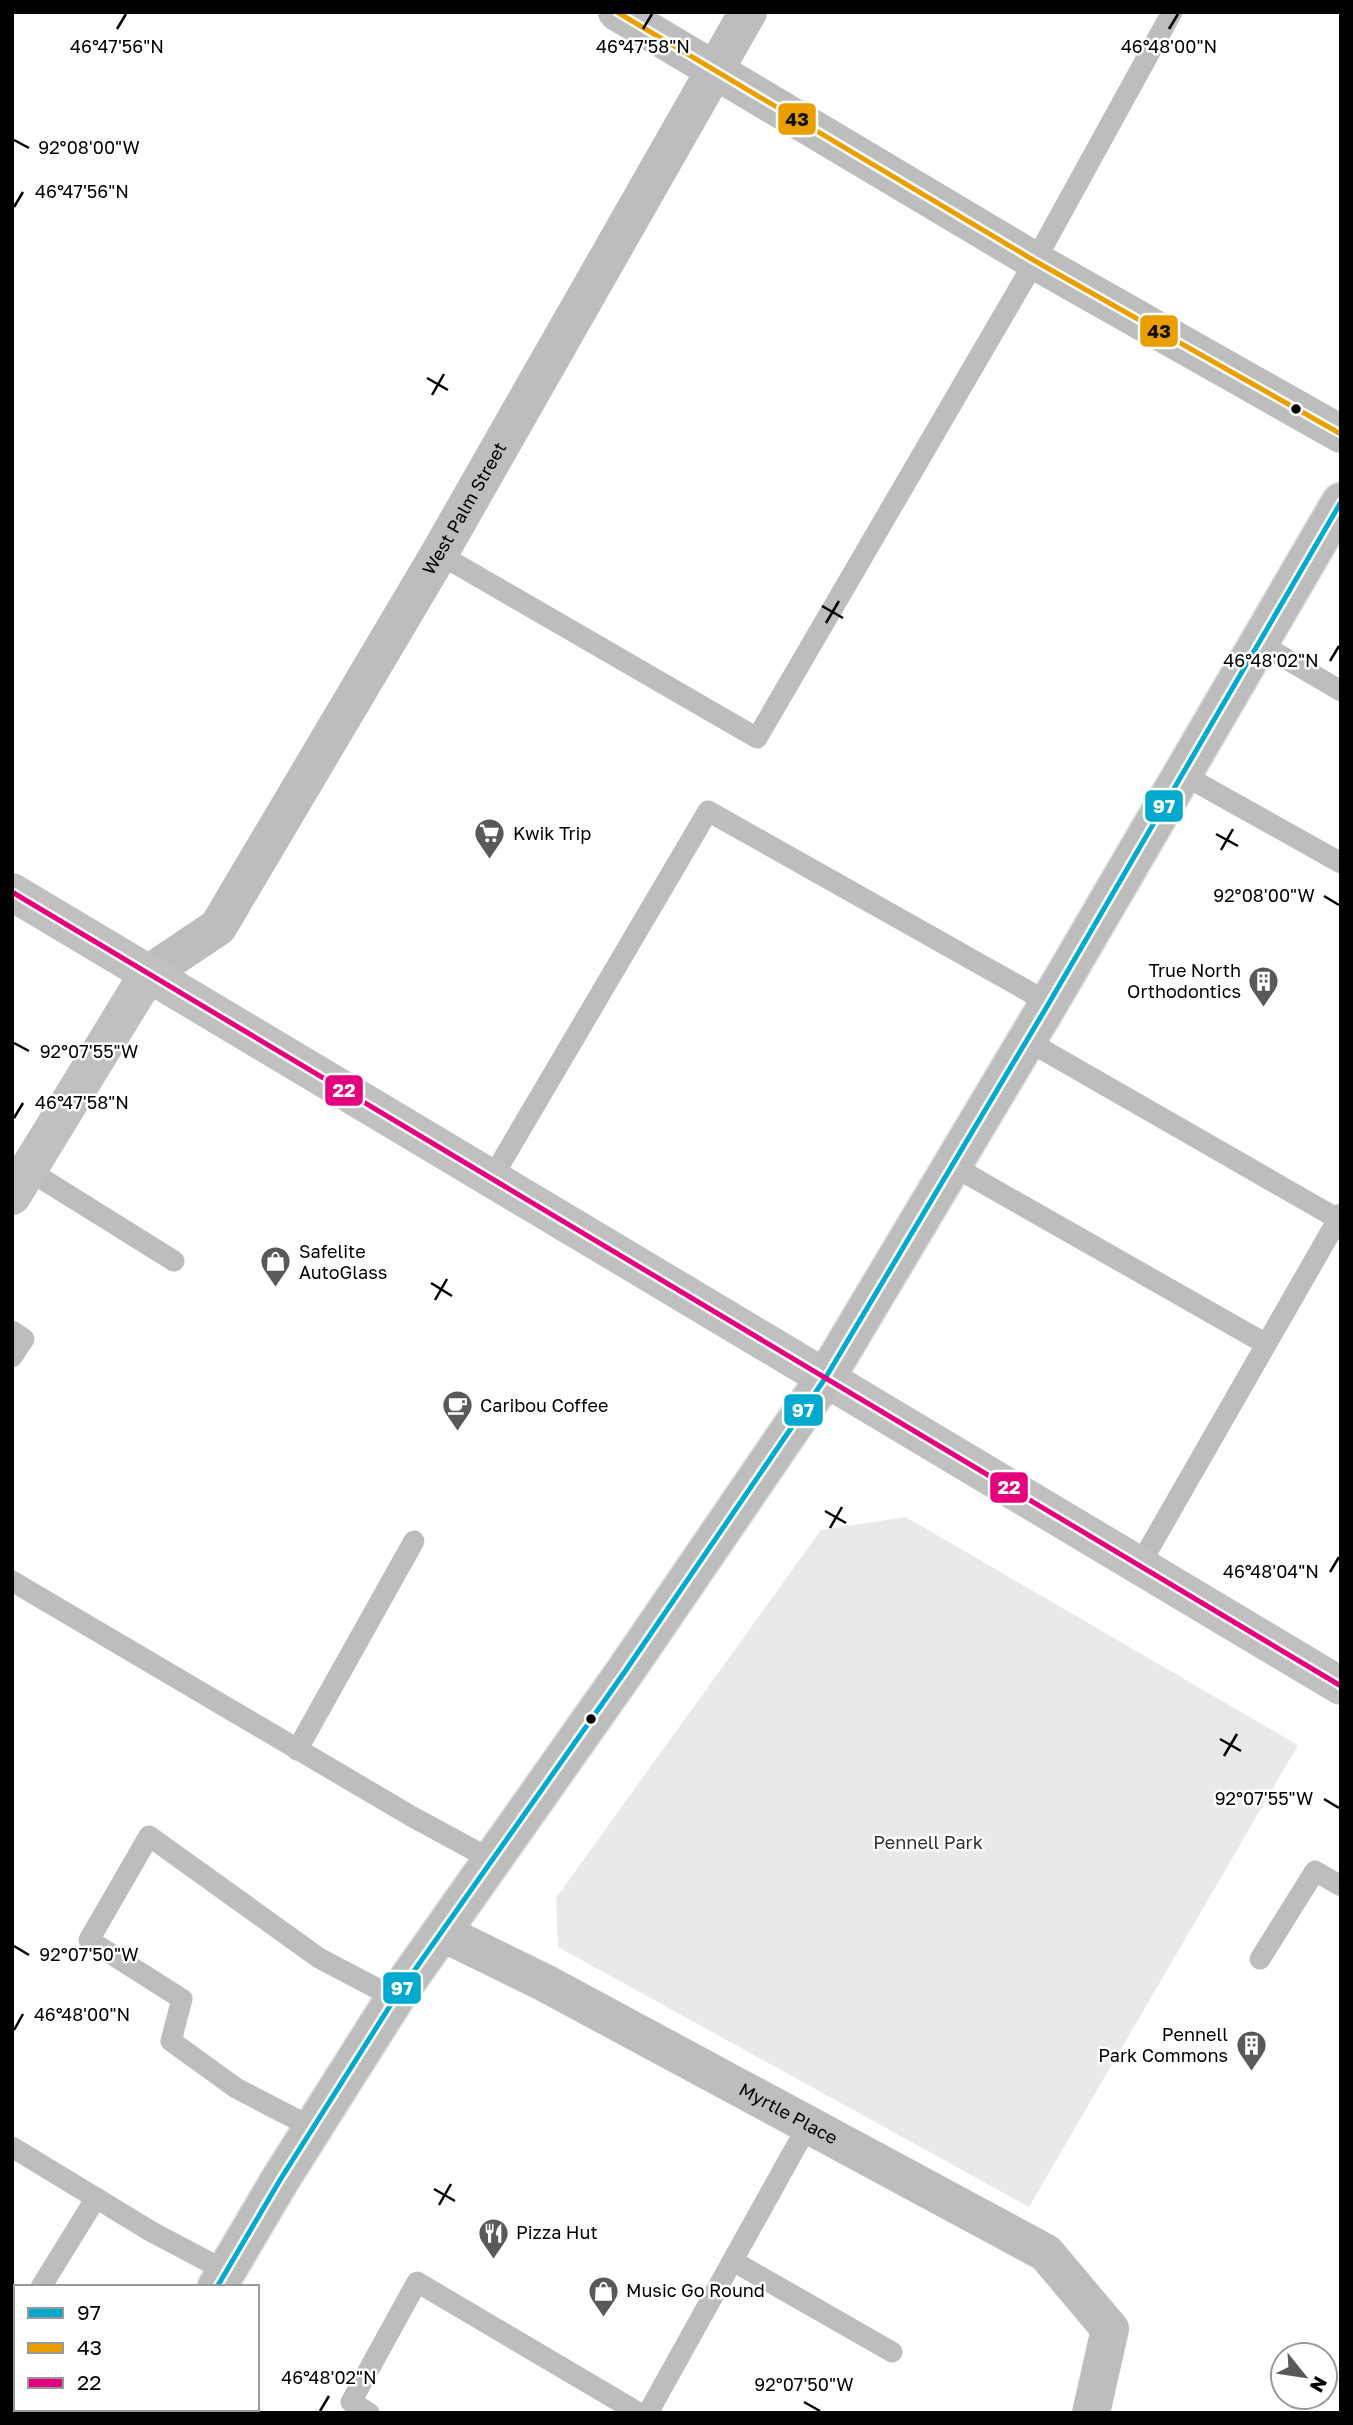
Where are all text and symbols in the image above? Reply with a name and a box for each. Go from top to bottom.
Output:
text: 46°47'56"N [70,35,164,57]
text: 46°47'58"N [596,35,690,57]
text: 46°48'00"N [1121,35,1217,57]
line badge: 43 [777,102,817,136]
text: 43 [785,107,809,130]
text: 92°08'00"W [38,136,140,158]
text: 46°47'56"N [35,180,129,202]
line badge: 43 [1139,314,1179,348]
text: 43 [1147,319,1171,342]
unlabelled marker [1289,402,1303,416]
street label: West Palm Street [417,438,511,579]
text: 46°48'02"N [1223,649,1319,671]
line badge: 97 [1144,789,1184,823]
text: 97 [1153,794,1175,817]
supermarket icon: Kwik Trip [473,817,507,861]
place label: Kwik Trip [513,822,591,844]
text: 92°08'00"W [1213,884,1315,906]
place label: True North Orthodontics [1127,959,1241,1002]
building icon: True North Orthodontics [1247,964,1281,1008]
text: 92°07'55"W [40,1040,138,1062]
line badge: 22 [324,1074,364,1107]
text: 22 [332,1078,356,1101]
text: 46°47'58"N [35,1091,129,1113]
place label: Safelite AutoGlass [299,1240,387,1283]
shop icon: Safelite AutoGlass [259,1245,293,1289]
cafe icon: Caribou Coffee [440,1389,474,1433]
line badge: 97 [783,1393,824,1427]
place label: Caribou Coffee [480,1394,608,1416]
text: 97 [792,1398,814,1421]
line badge: 22 [989,1471,1029,1504]
text: 22 [997,1475,1021,1498]
text: 46°48'04"N [1223,1560,1319,1582]
unlabelled marker [584,1712,598,1726]
text: 92°07'55"W [1215,1787,1313,1809]
park label: Pennell Park [873,1831,983,1853]
text: 92°07'50"W [39,1943,139,1965]
line badge: 97 [382,1971,422,2005]
text: 97 [391,1976,413,1999]
text: 46°48'00"N [34,2003,130,2025]
place label: Pennell Park Commons [1098,2023,1228,2066]
building icon: Pennell Park Commons [1234,2028,1268,2072]
street label: Myrtle Place [736,2078,842,2149]
restaurant icon: Pizza Hut [476,2216,510,2260]
place label: Pizza Hut [516,2221,598,2243]
shop icon: Music Go Round [586,2274,620,2318]
place label: Music Go Round [626,2279,765,2301]
legend [14,2285,259,2411]
text: 97 [77,2299,101,2325]
text: 43 [77,2334,102,2360]
north arrow [1269,2341,1339,2411]
text: 46°48'02"N [281,2366,377,2388]
text: 22 [77,2369,101,2395]
text: 92°07'50"W [754,2373,854,2395]
text: N [1306,2373,1333,2397]

